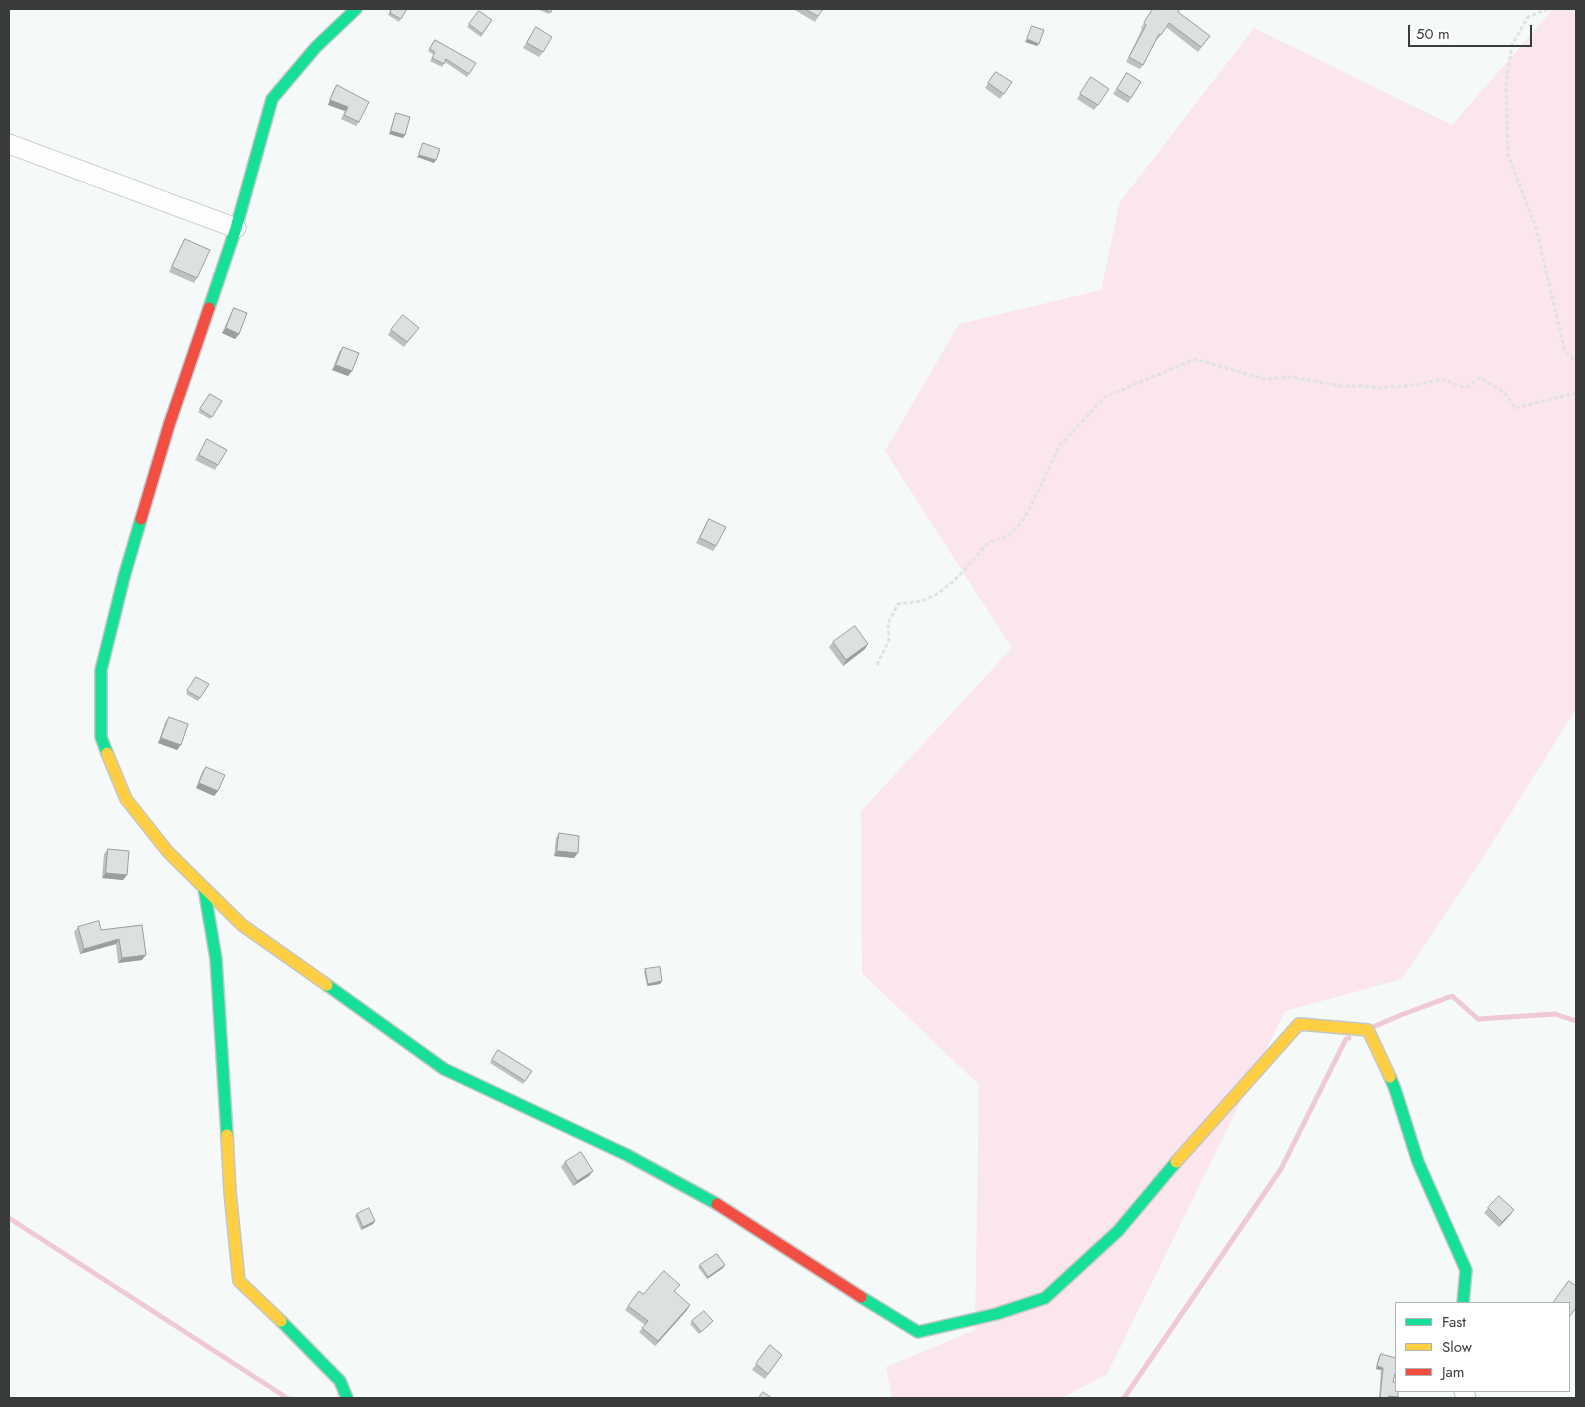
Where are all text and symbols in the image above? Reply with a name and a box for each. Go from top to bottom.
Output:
scale bar [1410,15,1534,47]
text: 50 m [1416,23,1450,45]
legend [1395,1302,1570,1392]
text: Fast [1442,1311,1466,1333]
text: Slow [1442,1336,1472,1358]
text: Jam [1442,1361,1465,1383]

